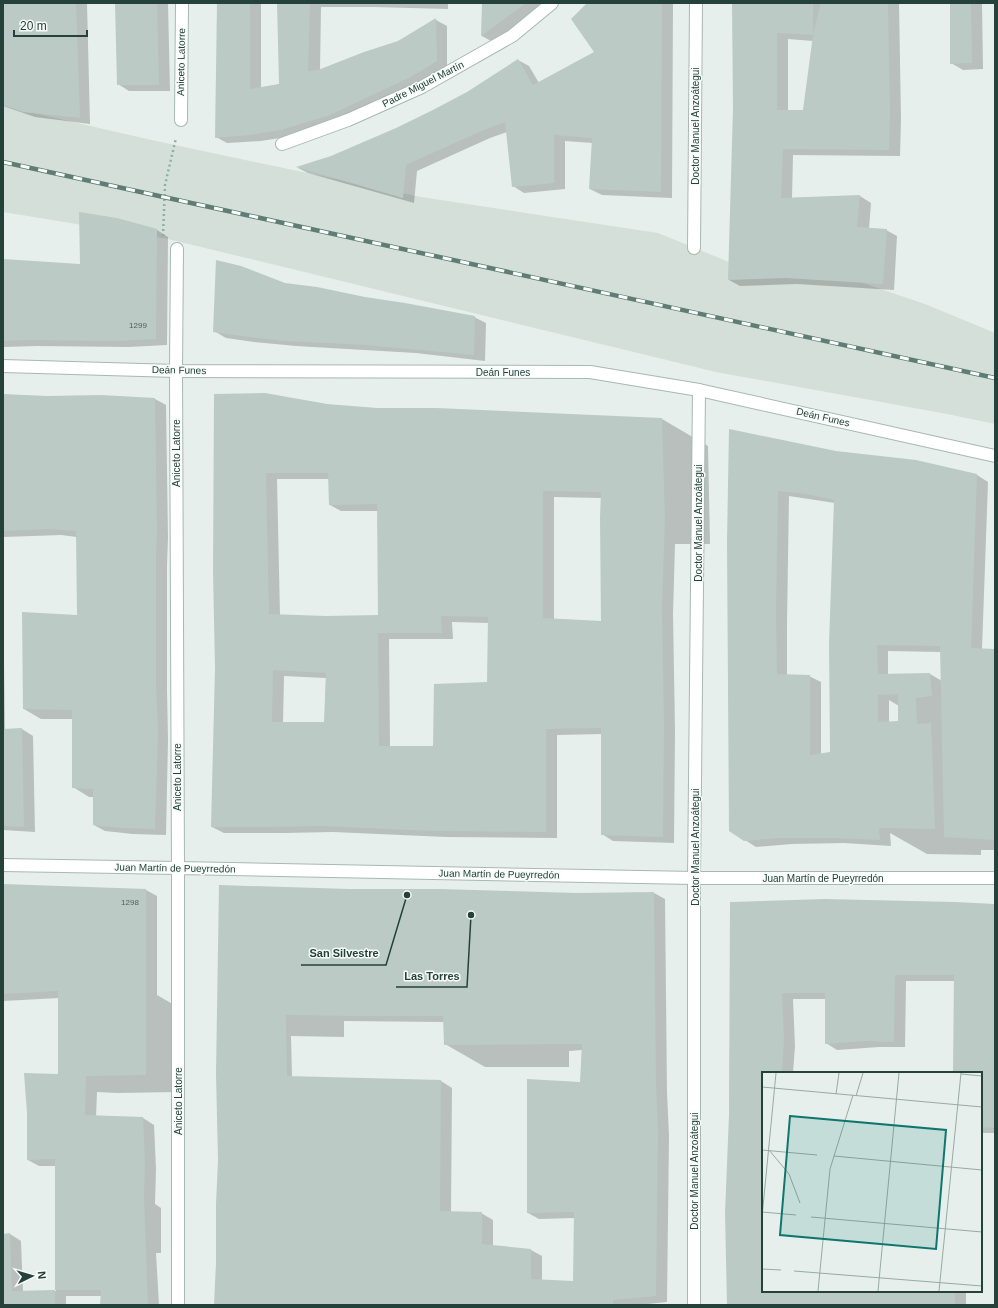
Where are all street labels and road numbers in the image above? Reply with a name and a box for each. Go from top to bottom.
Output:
street label: Aniceto Latorre [175,28,187,96]
street label: Padre Miguel Martín [380,59,466,109]
street label: Doctor Manuel Anzoátegui [690,67,701,185]
street label: Deán Funes [152,364,206,376]
street label: Deán Funes [476,367,530,378]
street label: Deán Funes [795,406,851,428]
street label: Aniceto Latorre [171,419,182,487]
street label: Doctor Manuel Anzoátegui [693,464,704,582]
street label: Aniceto Latorre [172,743,183,811]
street label: Doctor Manuel Anzoátegui [690,788,701,906]
street label: Juan Martín de Pueyrredón [114,861,236,875]
street label: Juan Martín de Pueyrredón [438,867,560,881]
street label: Juan Martín de Pueyrredón [762,873,884,884]
street label: Aniceto Latorre [173,1067,184,1135]
street label: Doctor Manuel Anzoátegui [689,1112,700,1230]

